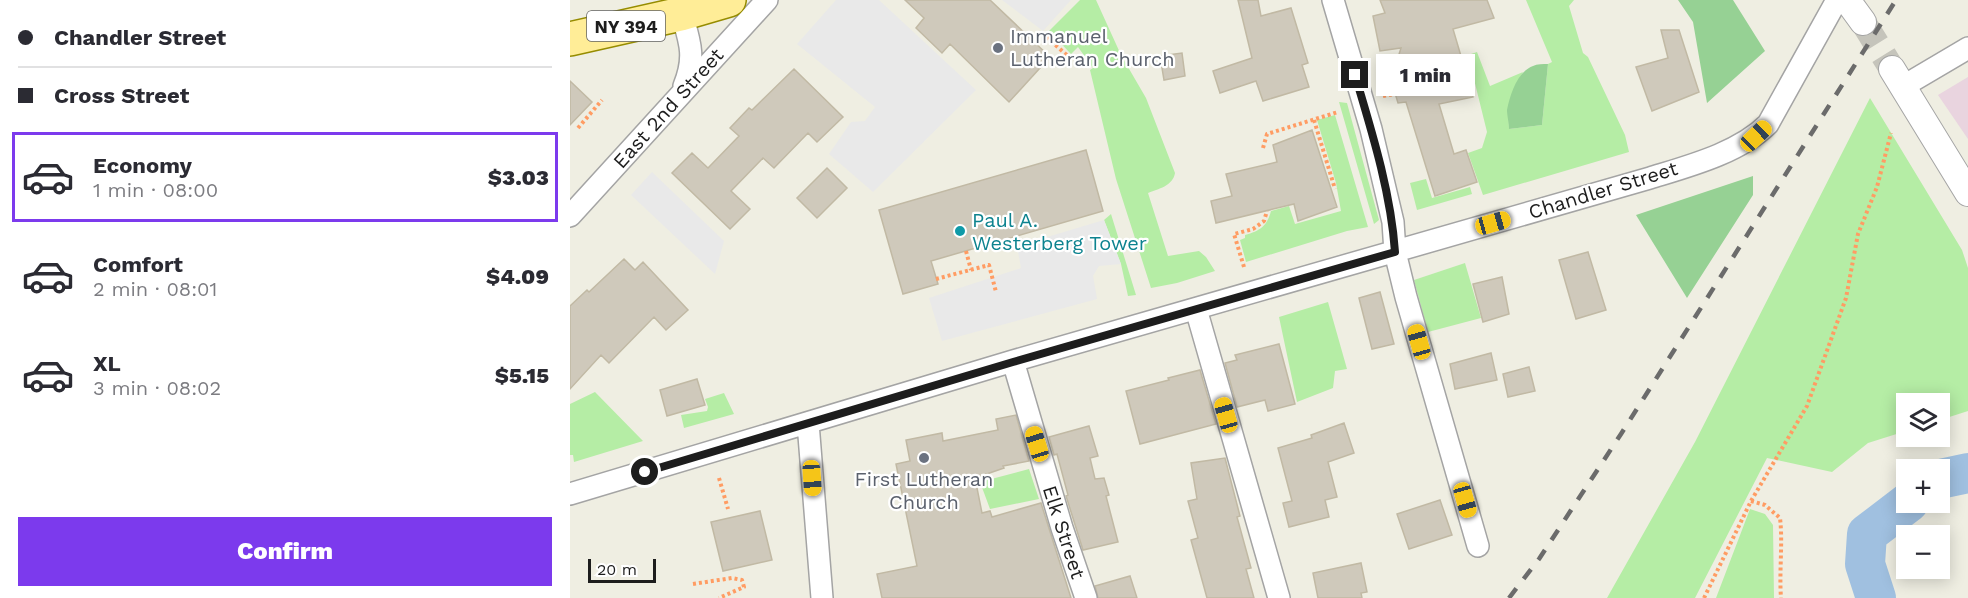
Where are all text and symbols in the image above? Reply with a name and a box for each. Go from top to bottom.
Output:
road number: NY 394 [587,11,665,41]
place label: Immanuel Lutheran Church [1010,24,1175,71]
text: Chandler Street [54,25,226,50]
marker: Immanuel Lutheran Church [991,41,1005,55]
street label: East 2nd Street [608,43,729,173]
callout: 1 min [1376,54,1475,96]
route end [1341,61,1368,88]
text: 1 min [1400,63,1451,87]
text: Cross Street [54,83,189,108]
car [1737,117,1775,155]
icon: car [21,150,75,204]
text: Economy [93,153,192,178]
street label: Chandler Street [1526,156,1681,224]
text: $3.03 [488,165,549,190]
text: 1 min · 08:00 [93,178,218,202]
place label: Paul A. Westerberg Tower [972,208,1147,255]
car [1473,209,1513,237]
marker: Paul A. Westerberg Tower [953,224,967,238]
icon: car [21,249,75,303]
text: Comfort [93,252,183,277]
text: $4.09 [486,264,549,289]
text: 2 min · 08:01 [93,277,217,301]
car [1405,322,1433,362]
icon: car [21,348,75,402]
text: XL [93,351,121,376]
text: $5.15 [495,363,549,388]
text: 3 min · 08:02 [93,376,221,400]
map controls [1896,393,1950,579]
button: layers [1896,393,1950,447]
car [1212,395,1240,435]
car [1023,424,1051,464]
marker: First Lutheran Church [917,451,931,465]
route start [631,458,658,485]
car [802,459,822,497]
button: + [1896,459,1950,513]
place label: First Lutheran Church [855,467,993,514]
car [1451,480,1479,520]
street label: Elk Street [1038,482,1091,582]
button: Confirm [18,517,552,586]
button: − [1896,525,1950,579]
scale bar [588,556,656,584]
text: 20 m [597,560,637,579]

